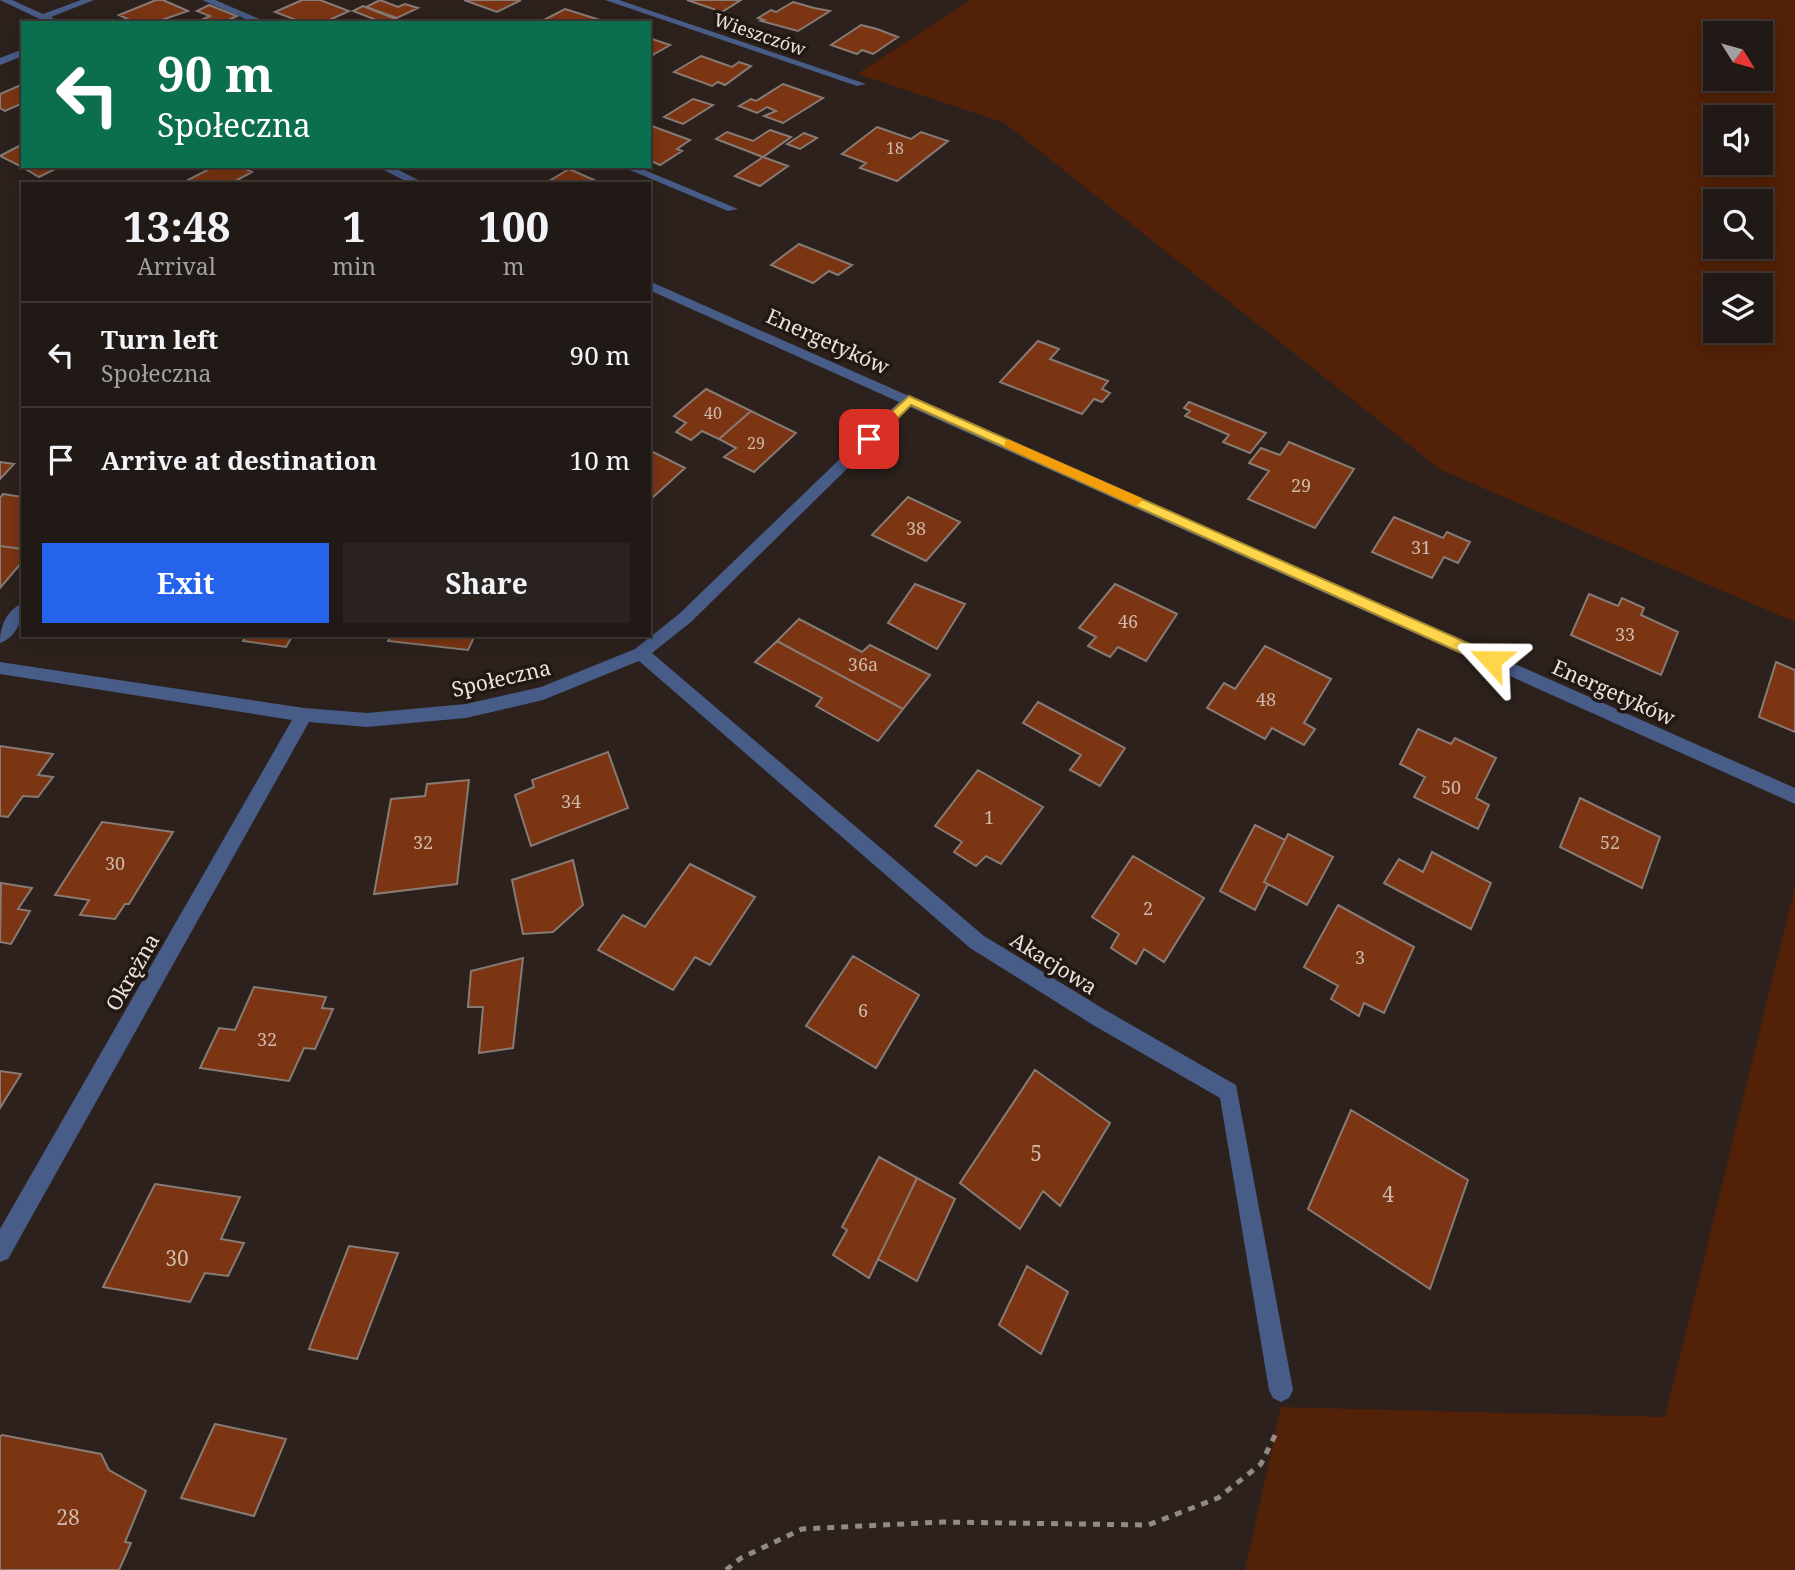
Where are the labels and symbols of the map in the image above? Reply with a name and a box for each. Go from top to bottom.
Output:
street label: Wieszczów [711,7,810,61]
north arrow [1703,21,1773,91]
house number: 18 [886,137,904,159]
street label: Energetyków [762,301,895,381]
house number: 40 [704,402,722,424]
pin [839,409,899,469]
house number: 29 [747,432,765,454]
house number: 29 [1291,473,1311,497]
house number: 38 [906,516,926,540]
house number: 31 [1411,535,1431,559]
house number: 46 [1118,609,1138,633]
house number: 33 [1615,622,1635,646]
position arrow [1454,623,1528,697]
house number: 36a [848,652,878,676]
street label: Energetyków [1548,652,1681,732]
street label: Społeczna [449,653,553,703]
house number: 48 [1256,687,1276,711]
house number: 50 [1441,775,1461,799]
house number: 34 [561,789,581,813]
house number: 1 [984,805,994,829]
house number: 32 [413,830,433,854]
house number: 52 [1600,830,1620,854]
house number: 30 [105,851,125,875]
house number: 2 [1143,896,1153,920]
street label: Akacjowa [1005,925,1103,1001]
street label: Okrężna [99,928,165,1016]
house number: 3 [1355,945,1365,969]
house number: 6 [858,998,868,1022]
house number: 32 [257,1027,277,1051]
house number: 5 [1030,1139,1042,1167]
house number: 4 [1382,1180,1394,1208]
house number: 30 [165,1244,189,1272]
house number: 28 [56,1503,80,1531]

